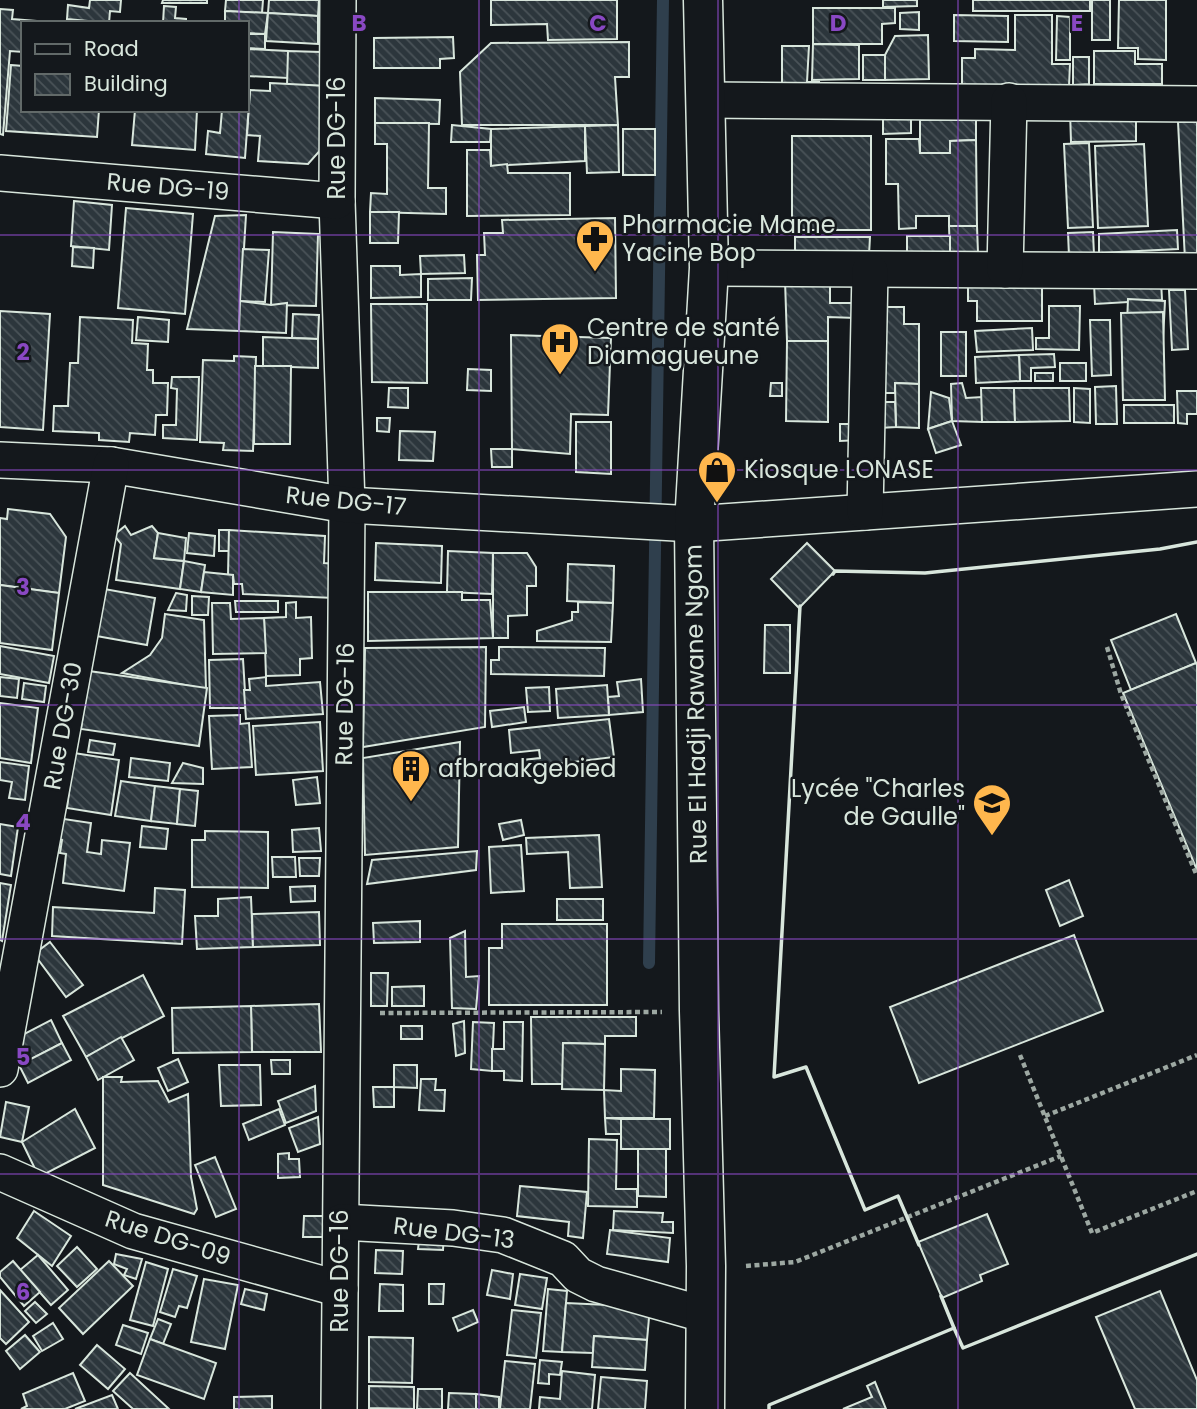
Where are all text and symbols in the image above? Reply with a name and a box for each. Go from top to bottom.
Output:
text: B [351,7,367,39]
text: C [589,7,607,39]
text: D [830,7,846,39]
text: E [1071,7,1083,39]
legend [21,21,248,112]
text: Road [84,34,139,63]
text: Building [84,69,168,98]
street label: Rue DG-16 [320,76,353,200]
street label: Rue DG-19 [105,165,231,208]
place label: Pharmacie Mame Yacine Bop [622,208,836,269]
pharmacy icon: Pharmacie Mame Yacine Bop [574,218,616,273]
place label: Centre de santé Diamagueune [587,311,780,372]
hospital icon: Centre de santé Diamagueune [539,321,581,376]
text: 2 [16,336,30,368]
shop icon: Kiosque LONASE [696,449,738,504]
place label: Kiosque LONASE [744,453,934,486]
street label: Rue DG-17 [284,478,408,523]
street label: Rue El Hadji Rawane Ngom [676,544,715,864]
text: 3 [16,571,30,603]
street label: Rue DG-16 [327,642,362,766]
street label: Rue DG-30 [35,659,90,792]
building icon: afbraakgebied [390,748,432,803]
place label: afbraakgebied [438,752,616,785]
place label: Lycée "Charles de Gaulle" [791,772,965,833]
school or university icon: Lycée "Charles de Gaulle" [971,782,1013,837]
text: 4 [15,806,31,838]
text: 5 [16,1041,30,1073]
street label: Rue DG-09 [101,1202,235,1273]
street label: Rue DG-16 [323,1209,356,1333]
street label: Rue DG-13 [392,1209,517,1256]
text: 6 [16,1276,30,1308]

